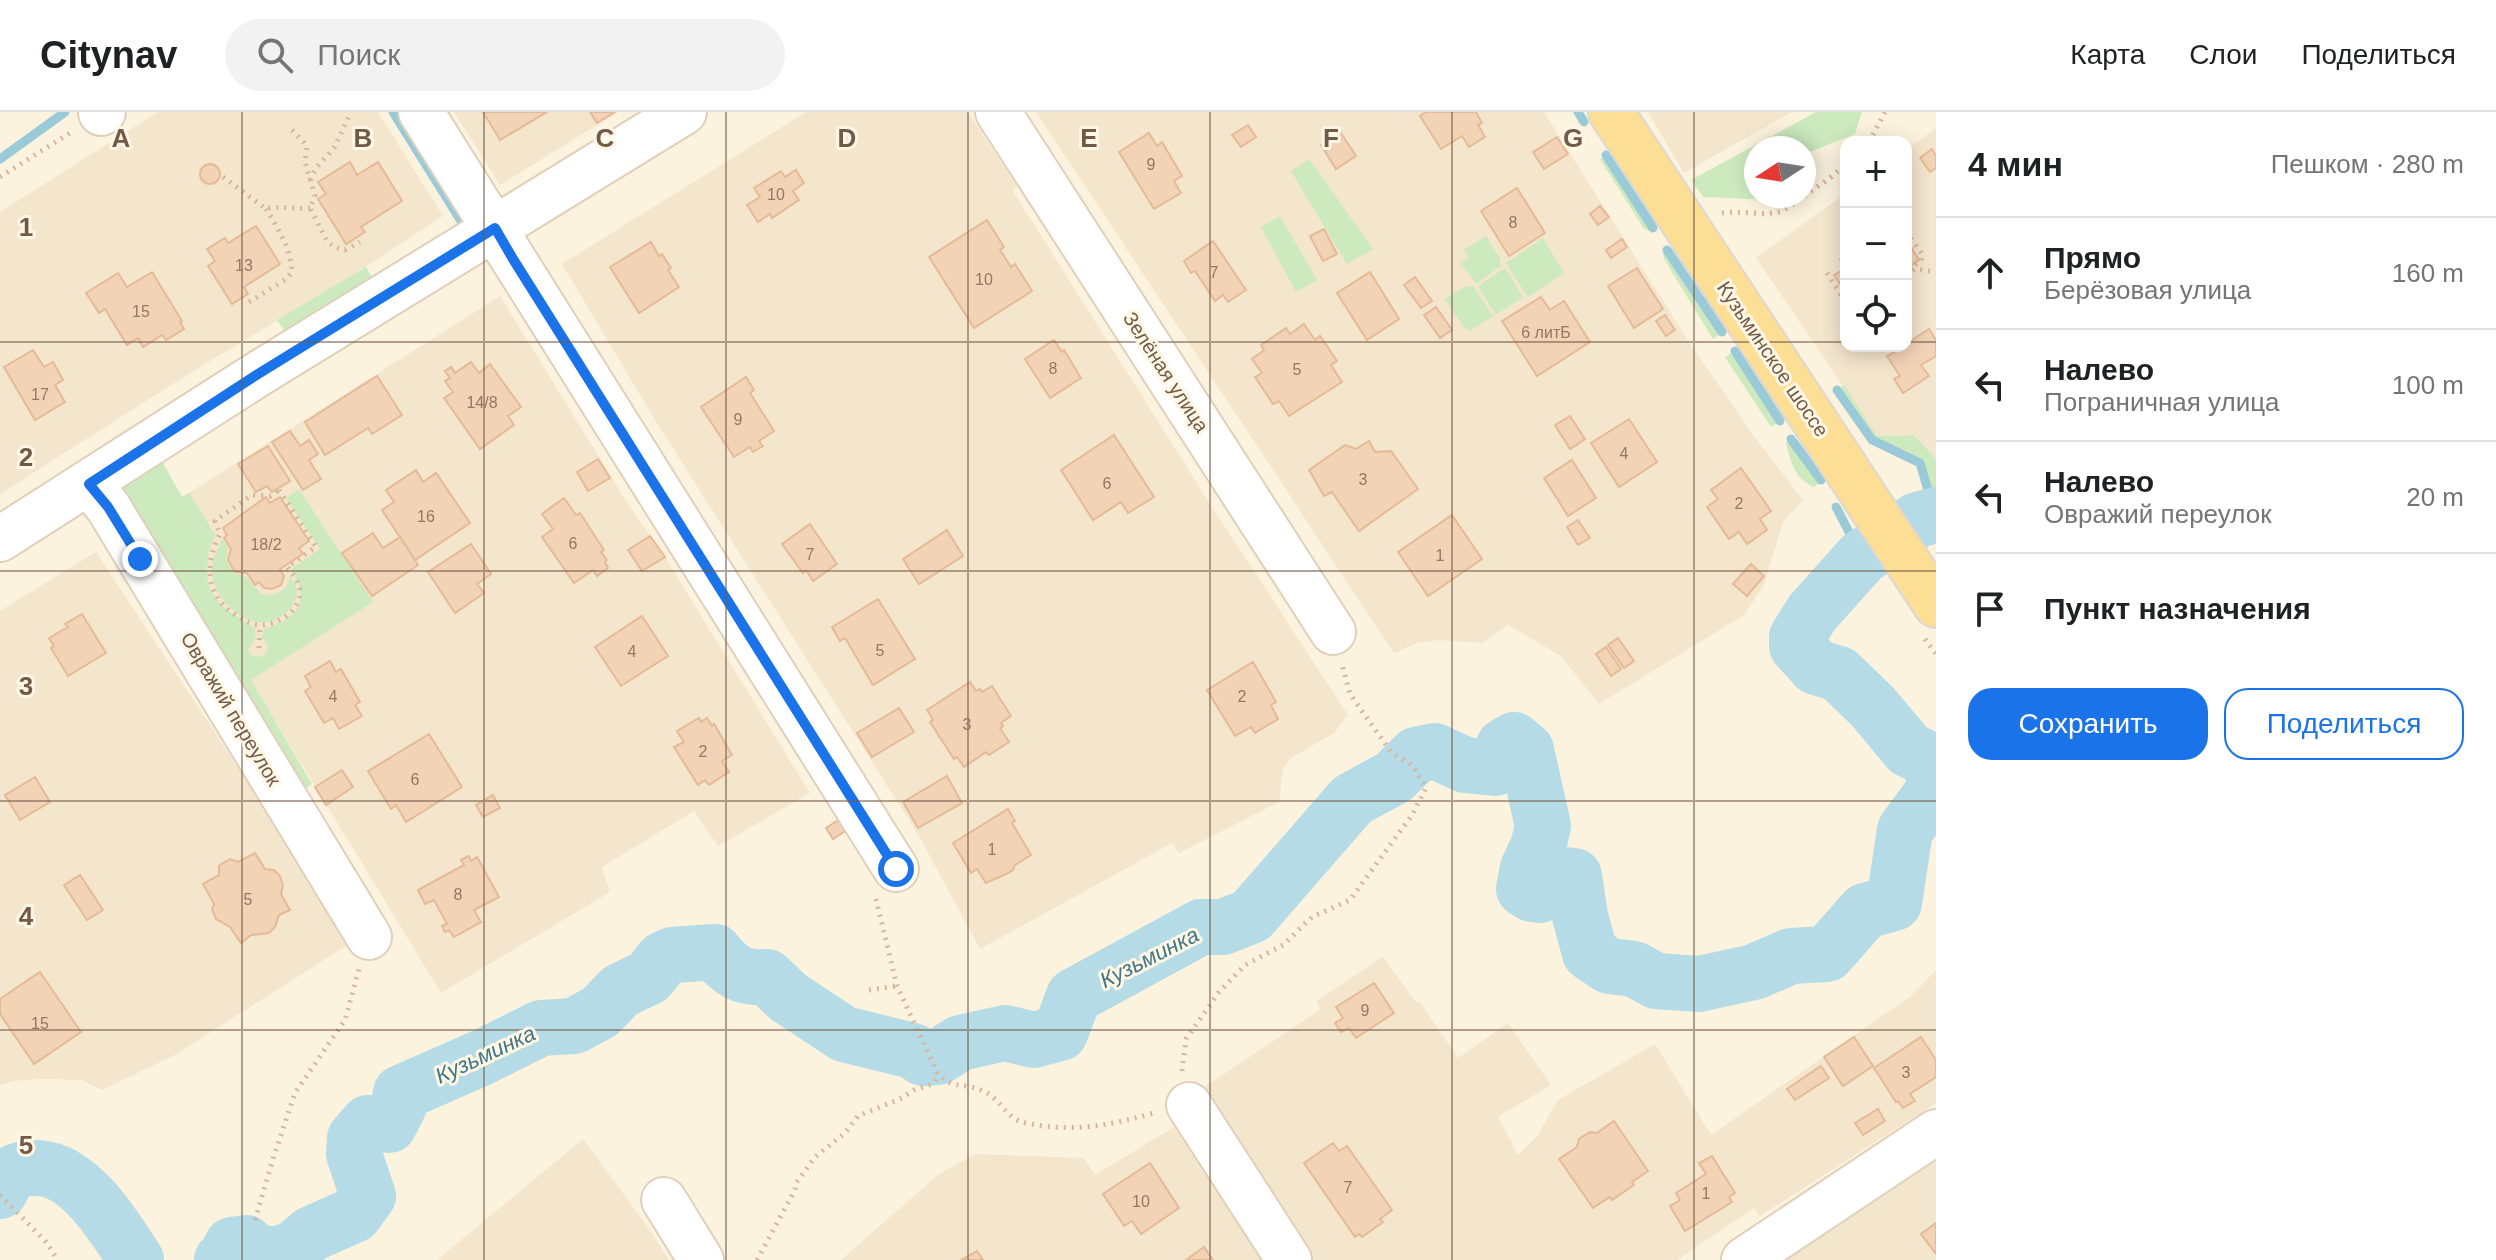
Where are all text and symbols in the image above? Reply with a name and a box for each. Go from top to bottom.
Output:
search box [225,19,785,91]
icon: search [253,33,297,77]
text: Citynav [40,34,177,76]
text: Поиск [317,38,400,71]
text: Карта [2070,39,2145,70]
text: Слои [2189,39,2257,70]
text: Поделиться [2301,39,2456,70]
text: A [112,123,131,153]
text: B [354,123,372,153]
text: C [596,123,615,153]
text: D [838,123,856,153]
text: E [1080,123,1098,153]
text: F [1323,123,1339,153]
text: G [1563,123,1583,153]
north arrow [1744,136,1816,208]
map controls [1840,136,1912,352]
button: + [1840,136,1912,208]
text: 4 мин [1968,145,2063,183]
text: Пешком · 280 m [2271,149,2464,179]
house number: 9 [1147,156,1156,173]
house number: 10 [767,186,785,203]
button: − [1840,208,1912,280]
text: 1 [19,212,33,242]
house number: 8 [1509,214,1518,231]
text: Прямо [2044,241,2141,274]
icon: ahead [1968,251,2012,295]
house number: 13 [235,257,253,274]
text: 160 m [2392,258,2464,288]
house number: 7 [1210,264,1219,281]
house number: 10 [975,271,993,288]
text: Берёзовая улица [2044,275,2251,305]
street label: Кузьминское шоссе [1713,277,1833,441]
button: locate [1840,280,1912,352]
house number: 15 [132,303,150,320]
street label: Зелёная улица [1119,308,1214,437]
house number: 6 литБ [1521,324,1571,341]
text: Налево [2044,353,2154,386]
house number: 8 [1049,360,1058,377]
house number: 5 [1293,361,1302,378]
icon: left [1968,363,2012,407]
text: 100 m [2392,370,2464,400]
house number: 17 [31,386,49,403]
text: Пограничная улица [2044,387,2280,417]
house number: 14/8 [466,394,498,411]
house number: 9 [734,411,743,428]
text: 2 [19,442,33,472]
house number: 4 [1620,445,1629,462]
text: Налево [2044,465,2154,498]
house number: 3 [1359,471,1368,488]
house number: 6 [1103,475,1112,492]
icon: left [1968,475,2012,519]
text: 20 m [2406,482,2464,512]
house number: 2 [1735,495,1744,512]
text: Овражий переулок [2044,499,2272,529]
house number: 16 [417,508,435,525]
house number: 6 [569,535,578,552]
house number: 18/2 [250,536,282,553]
route end [122,541,158,577]
house number: 7 [806,546,815,563]
house number: 1 [1436,547,1445,564]
icon: arrive [1968,587,2012,631]
text: Пункт назначения [2044,592,2311,625]
street label: Овражий переулок [177,628,286,790]
house number: 5 [876,642,885,659]
house number: 4 [628,643,637,660]
text: 3 [19,671,33,701]
house number: 4 [329,688,338,705]
house number: 2 [1238,688,1247,705]
button: Сохранить [1968,688,2208,760]
button: Поделиться [2224,688,2464,760]
house number: 3 [963,716,972,733]
house number: 2 [699,743,708,760]
house number: 6 [411,771,420,788]
house number: 1 [988,841,997,858]
route start [878,851,914,887]
house number: 8 [454,886,463,903]
house number: 5 [244,891,253,908]
text: 4 [19,901,34,931]
water label: Кузьминка [1096,922,1203,993]
house number: 9 [1361,1002,1370,1019]
house number: 15 [31,1015,49,1032]
water label: Кузьминка [431,1020,539,1089]
house number: 3 [1902,1064,1911,1081]
text: 5 [19,1130,33,1160]
house number: 7 [1344,1179,1353,1196]
house number: 1 [1702,1185,1711,1202]
house number: 10 [1132,1193,1150,1210]

